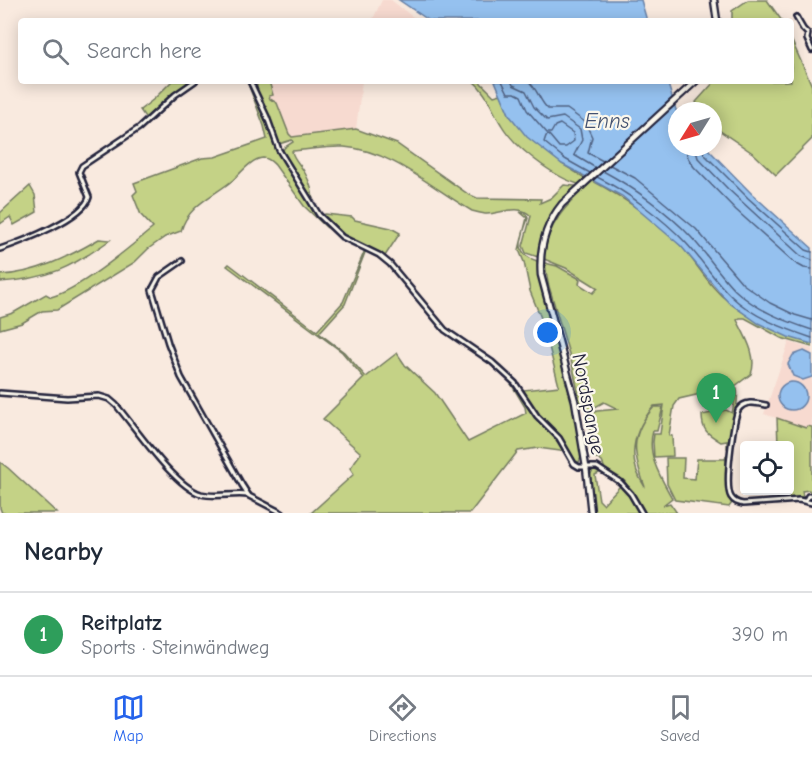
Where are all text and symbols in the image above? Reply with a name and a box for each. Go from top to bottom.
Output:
search box [18,18,794,84]
icon: search [39,35,72,68]
text: Search here [87,38,202,64]
north arrow [668,102,722,156]
water label: Enns [585,109,630,133]
your location [533,318,562,347]
street label: Nordspange [567,352,610,457]
pin: 1 [696,374,736,423]
map controls [740,441,794,495]
button: locate [740,441,794,495]
text: Nearby [24,537,103,567]
text: Reitplatz [81,610,162,636]
text: 1 [40,623,47,646]
text: 390 m [732,623,788,646]
text: Sports · Steinwändweg [81,636,270,659]
tab: Map [112,691,145,745]
tab: Directions [369,691,436,745]
tab: Saved [660,691,700,745]

